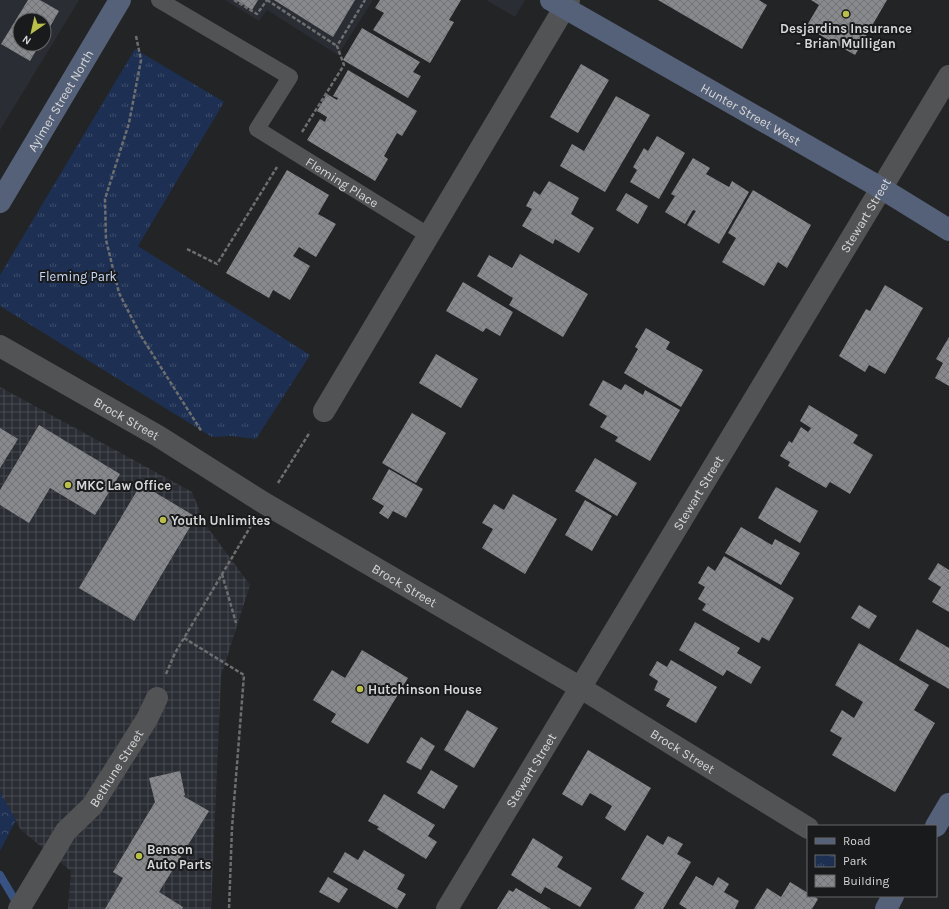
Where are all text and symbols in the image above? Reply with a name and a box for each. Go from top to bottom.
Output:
marker: Desjardins Insurance - Brian Mulligan [841,9,851,19]
north arrow [12,12,52,52]
place label: Desjardins Insurance - Brian Mulligan [780,21,912,51]
text: N [20,32,34,47]
street label: Aylmer Street North [24,47,96,154]
street label: Hunter Street West [698,80,803,148]
street label: Fleming Place [303,154,382,210]
street label: Stewart Street [837,175,893,255]
park label: Fleming Park [39,269,117,284]
street label: Brock Street [92,394,162,443]
street label: Stewart Street [670,453,726,533]
place label: MKC Law Office [76,478,171,493]
marker: MKC Law Office [63,480,73,490]
place label: Youth Unlimites [171,513,271,528]
marker: Youth Unlimites [158,515,168,525]
street label: Brock Street [369,560,440,610]
place label: Hutchinson House [368,682,482,697]
marker: Hutchinson House [355,684,365,694]
street label: Brock Street [648,725,718,776]
street label: Bethune Street [86,726,146,810]
street label: Stewart Street [502,730,559,810]
legend [807,825,937,897]
text: Road [843,834,871,848]
place label: Benson Auto Parts [147,842,211,872]
marker: Benson Auto Parts [134,851,144,861]
text: Park [843,854,868,868]
text: Building [843,874,890,888]

